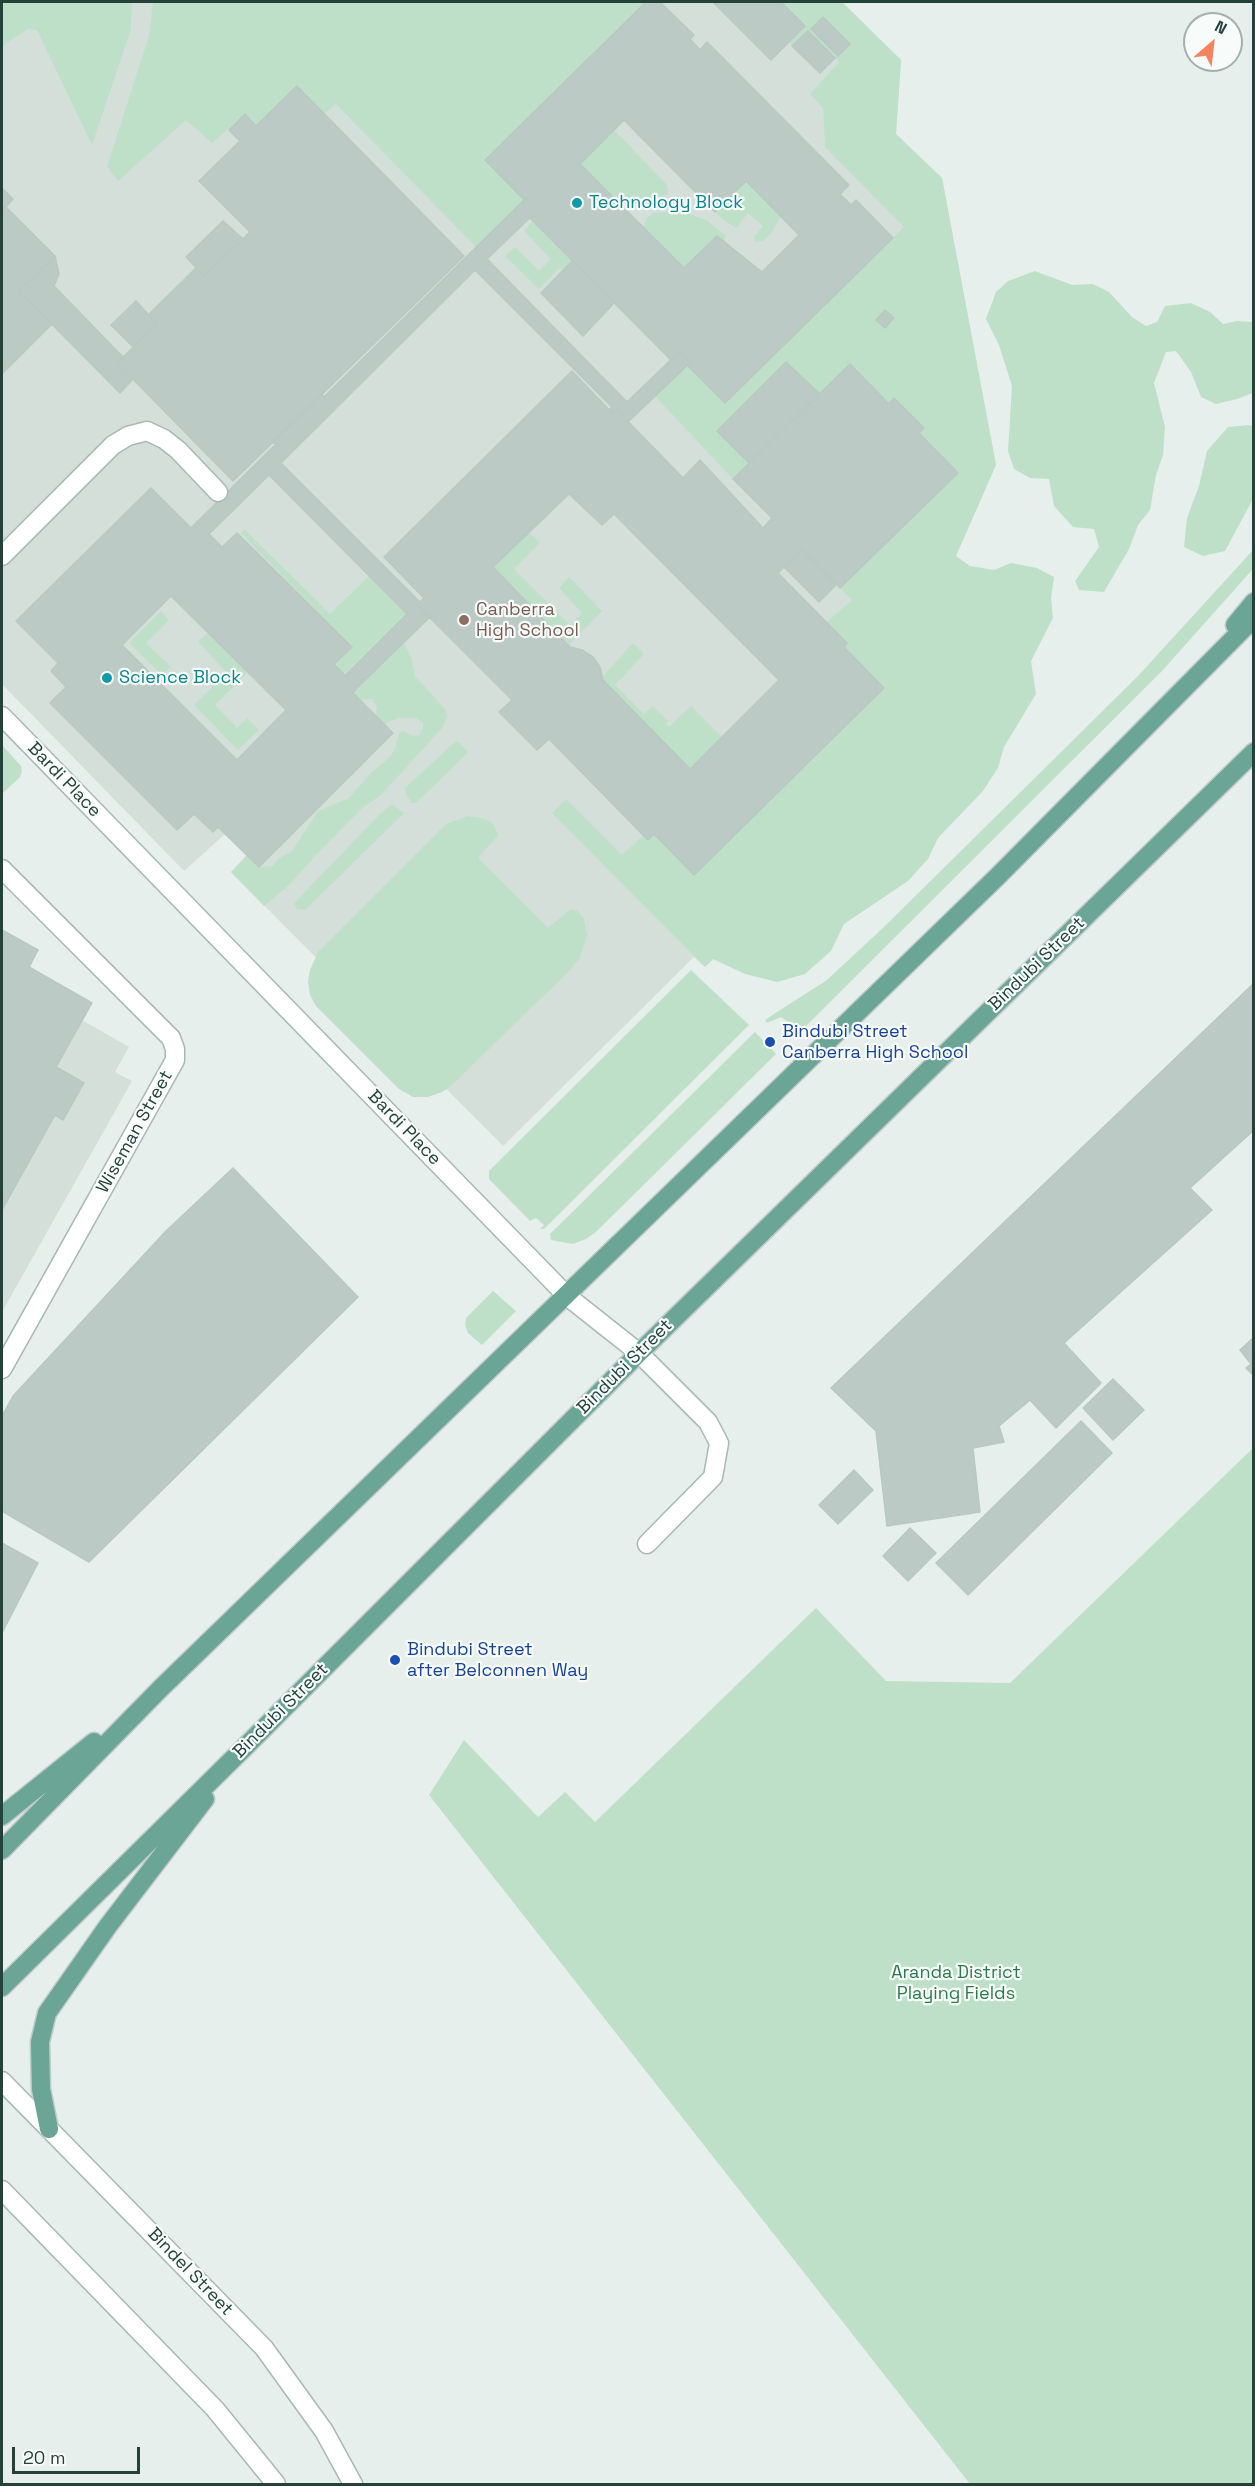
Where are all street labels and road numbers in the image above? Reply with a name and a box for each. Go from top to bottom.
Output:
street label: Bardi Place [23,738,105,822]
street label: Bindubi Street [984,913,1090,1015]
street label: Wiseman Street [92,1067,178,1197]
street label: Bardi Place [363,1086,445,1170]
street label: Bindubi Street [573,1315,677,1419]
street label: Bindubi Street [229,1659,333,1763]
street label: Bindel Street [143,2224,237,2320]

